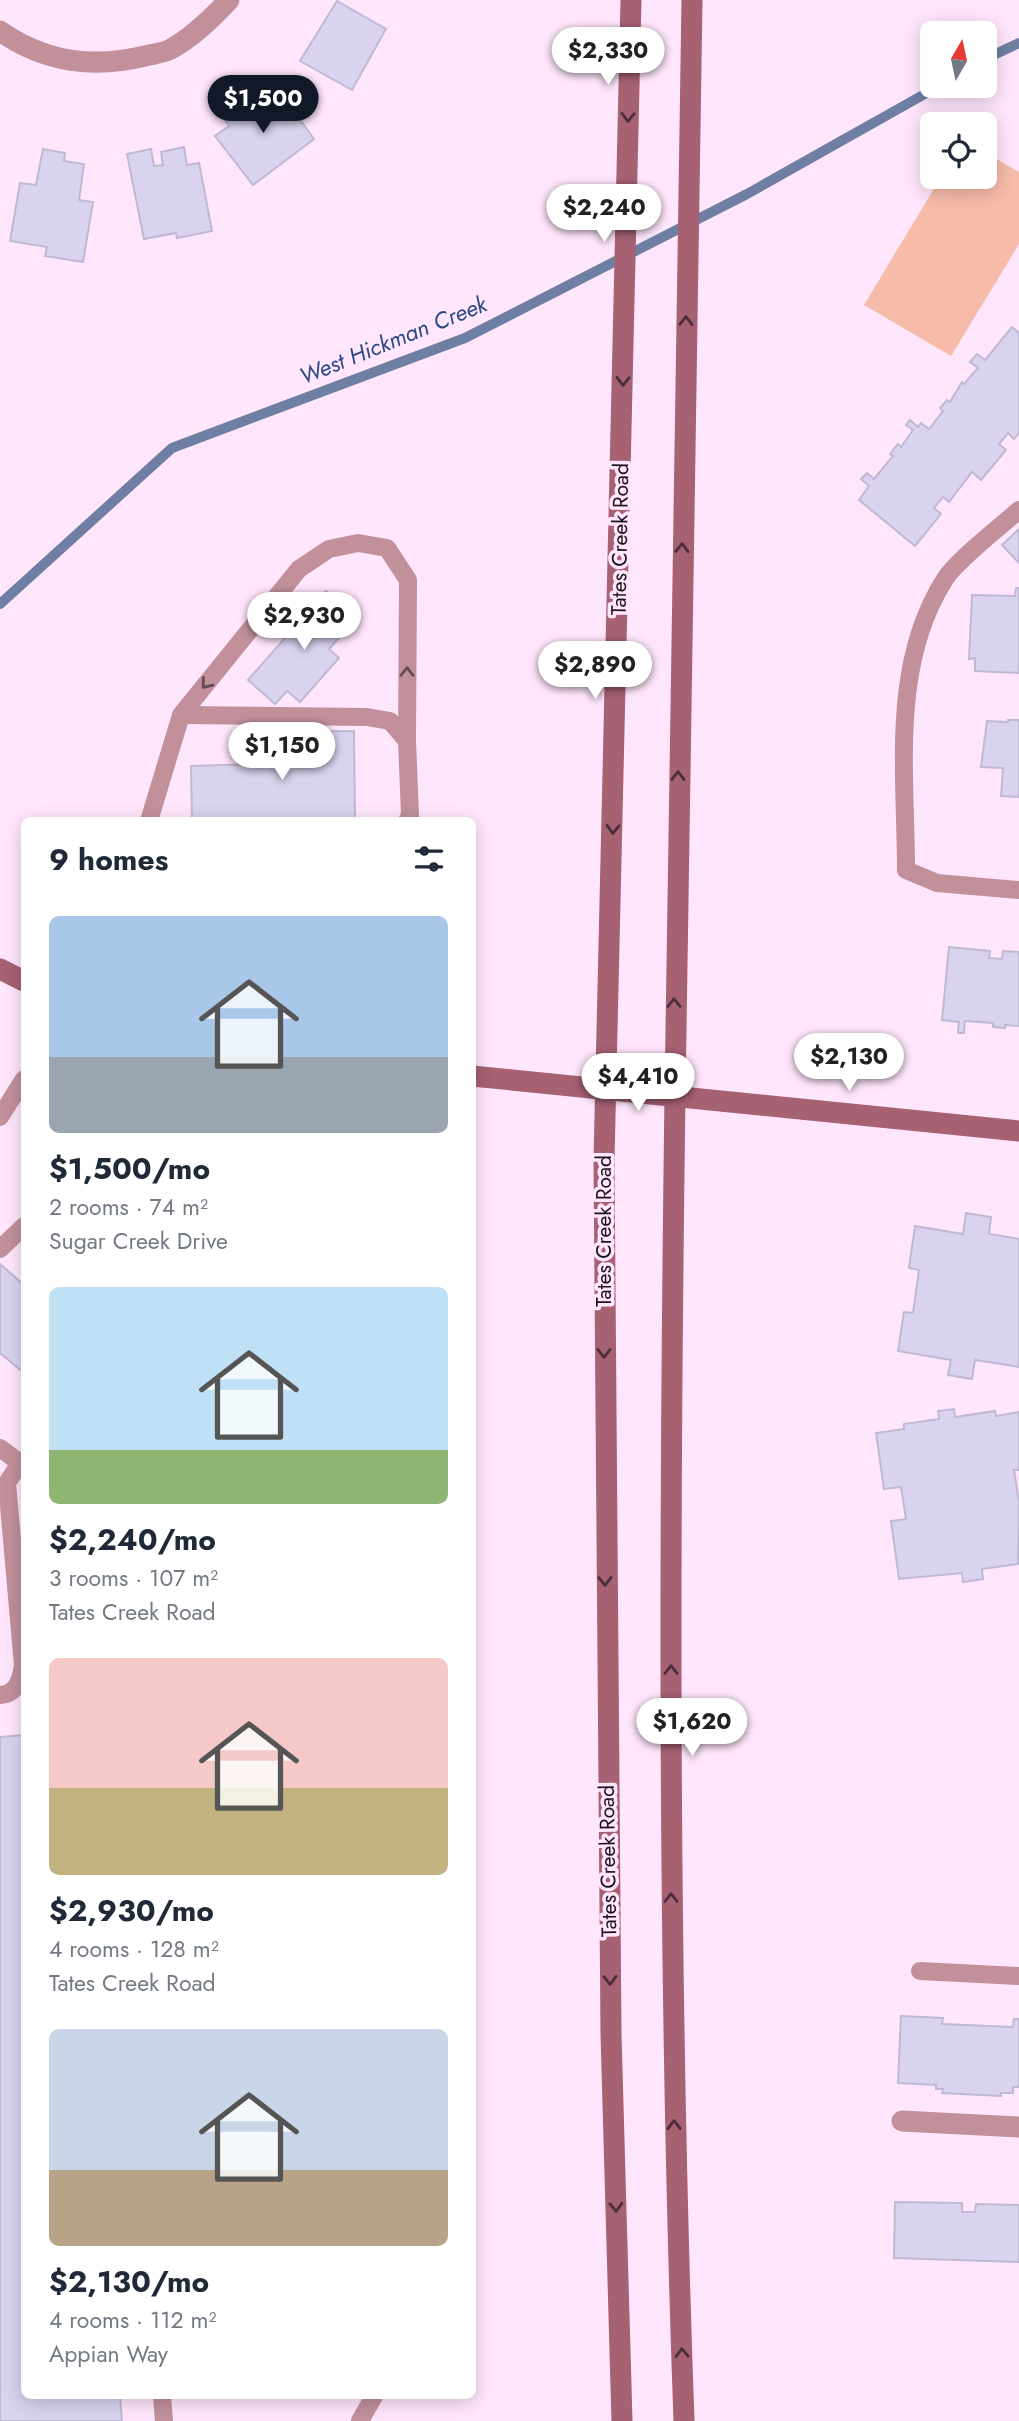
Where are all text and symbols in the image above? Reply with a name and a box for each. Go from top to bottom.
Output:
north arrow [920,21,998,98]
map controls [920,21,997,189]
pin: $2,330 [551,28,665,87]
text: $2,330 [568,33,648,67]
pin: $1,500 [206,76,320,135]
text: $1,500 [224,81,302,115]
one-way arrow [620,112,636,123]
button: locate [920,112,997,189]
pin: $2,240 [547,184,661,244]
text: $2,240 [562,190,646,224]
water label: West Hickman Creek [294,286,493,393]
one-way arrow [678,315,694,325]
one-way arrow [616,376,631,387]
street label: Tates Creek Road [604,463,636,615]
one-way arrow [674,542,690,553]
pin: $2,930 [247,592,361,652]
text: $2,930 [263,598,345,632]
pin: $2,890 [538,642,652,701]
text: $2,890 [554,647,636,681]
one-way arrow [400,667,415,678]
one-way arrow [202,676,214,689]
pin: $1,150 [225,722,339,782]
text: $1,150 [244,728,320,762]
one-way arrow [670,770,686,780]
one-way arrow [605,824,620,835]
text: 9 homes [49,838,168,881]
icon: filters [410,840,448,878]
icon: home [186,961,312,1087]
one-way arrow [666,997,682,1008]
pin: $2,130 [792,1034,906,1093]
text: $2,130 [810,1039,888,1073]
pin: $4,410 [581,1054,695,1113]
text: $4,410 [598,1059,678,1093]
text: $1,500/mo [49,1147,210,1190]
street label: Tates Creek Road [589,1155,619,1307]
text: 2 rooms · 74 m² [49,1190,208,1224]
text: Sugar Creek Drive [49,1224,228,1258]
icon: home [186,1332,312,1458]
one-way arrow [596,1349,612,1359]
text: $2,240/mo [49,1518,216,1561]
text: 3 rooms · 107 m² [49,1561,218,1595]
one-way arrow [597,1576,613,1587]
text: Tates Creek Road [49,1595,216,1629]
one-way arrow [663,1665,679,1675]
pin: $1,620 [635,1698,749,1758]
icon: home [186,1703,312,1829]
text: $1,620 [652,1704,732,1738]
street label: Tates Creek Road [592,1785,624,1937]
text: $2,930/mo [49,1889,214,1932]
one-way arrow [663,1892,679,1903]
text: 4 rooms · 128 m² [49,1932,219,1966]
text: Tates Creek Road [49,1966,216,2000]
one-way arrow [602,1975,618,1986]
icon: home [186,2074,312,2200]
one-way arrow [666,2120,682,2130]
one-way arrow [608,2202,623,2213]
text: $2,130/mo [49,2260,209,2303]
text: 4 rooms · 112 m² [49,2303,216,2337]
text: Appian Way [49,2337,168,2371]
one-way arrow [674,2347,689,2358]

